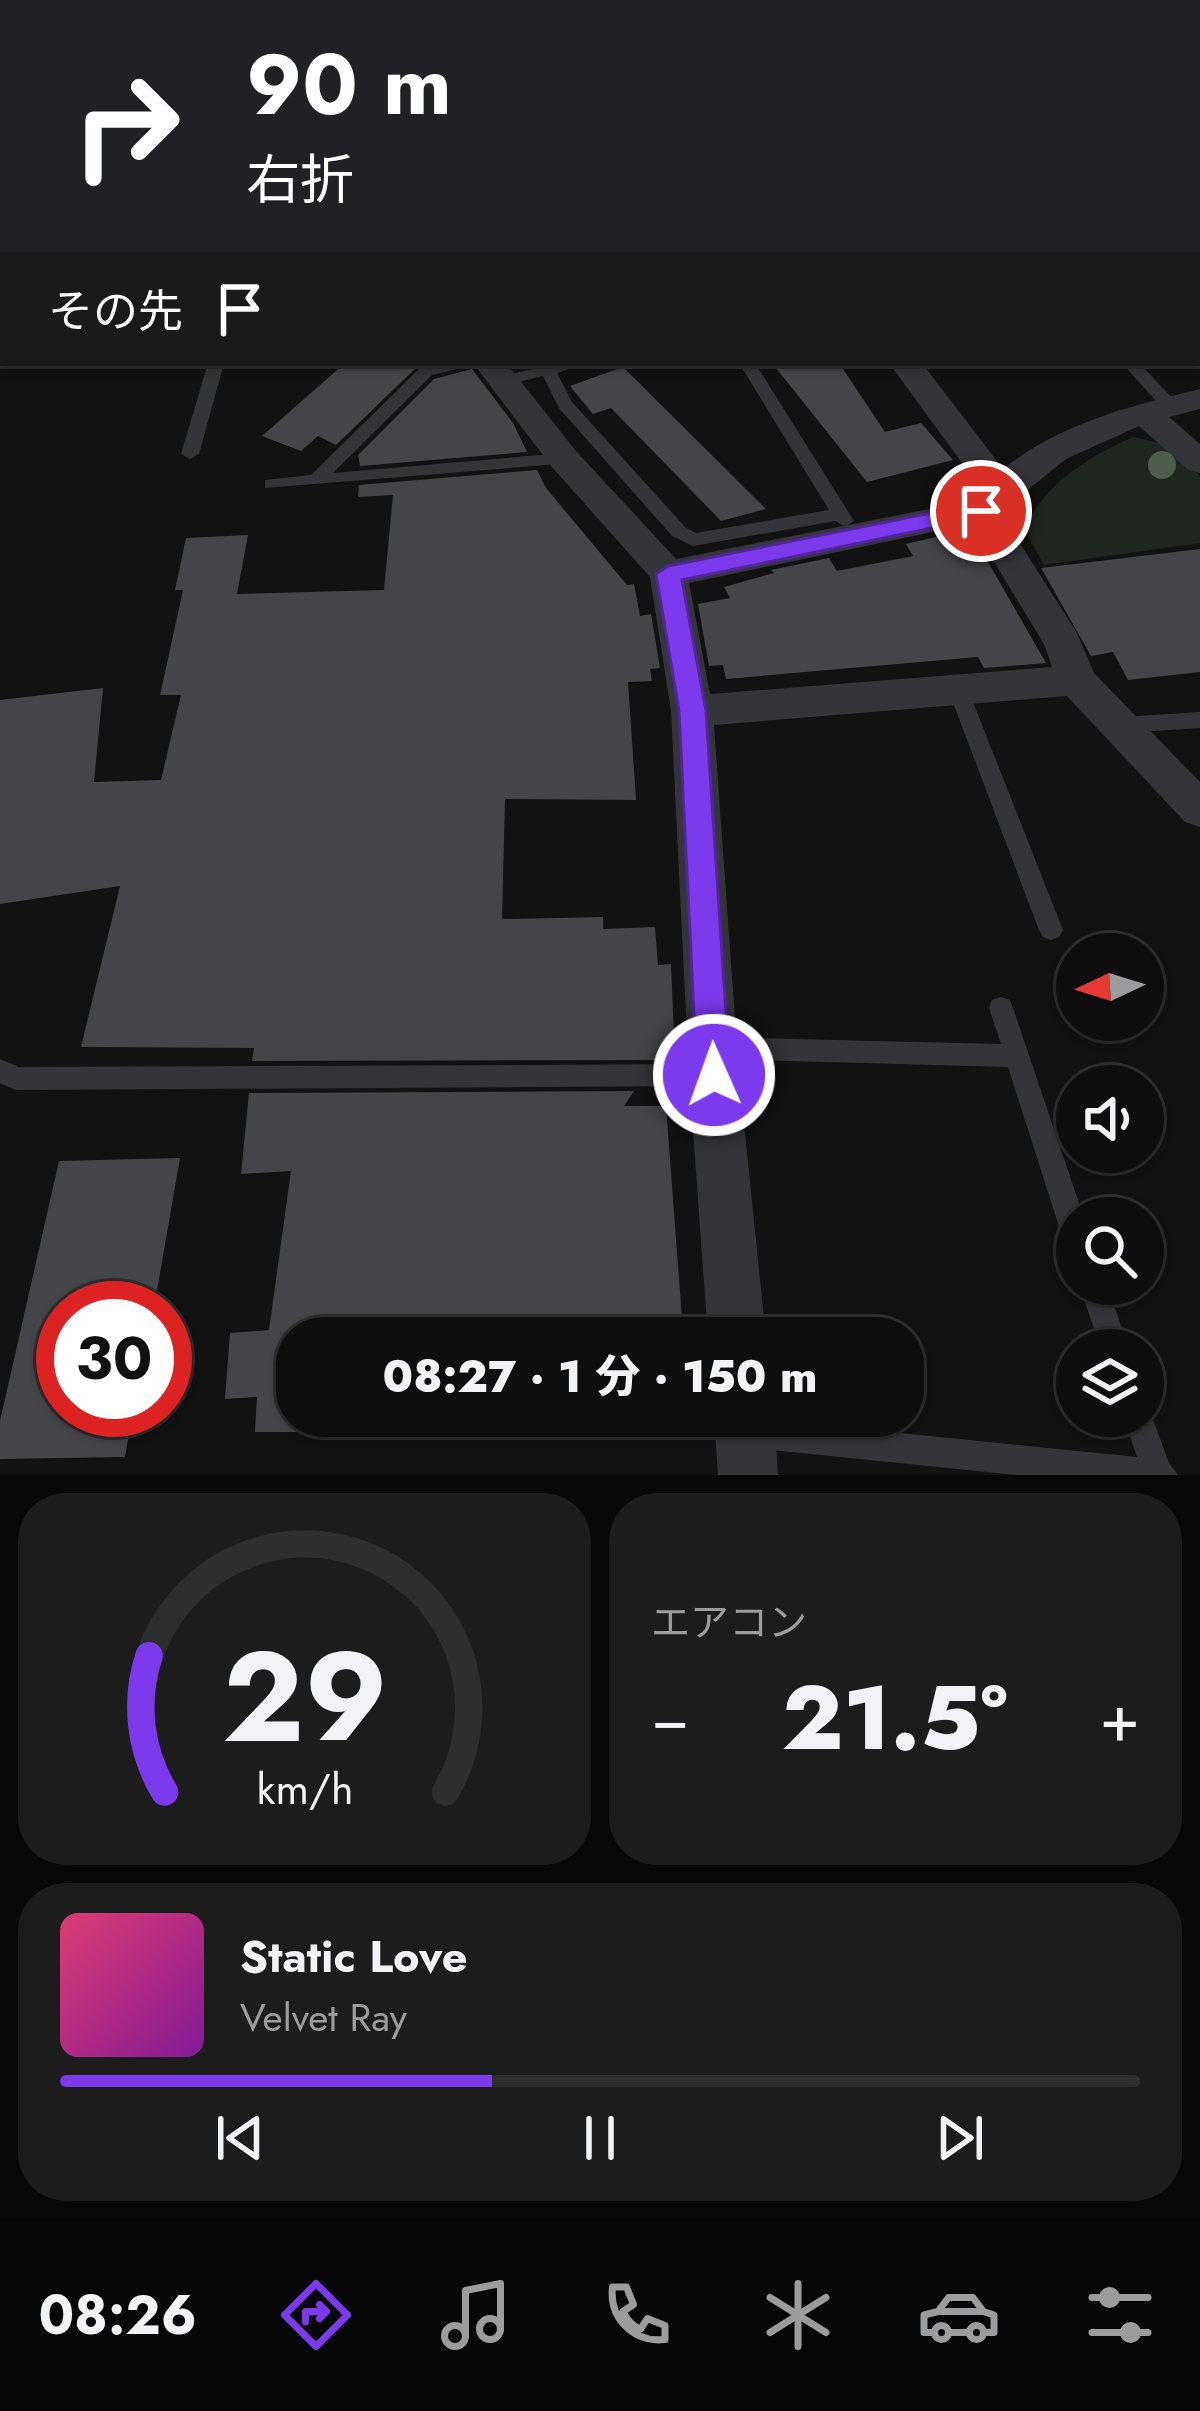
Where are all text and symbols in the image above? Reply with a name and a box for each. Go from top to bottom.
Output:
text: 90 m [246,24,452,146]
icon: right [48,48,204,204]
text: 右折 [246,141,354,219]
icon: arrive [207,276,273,342]
text: その先 [48,279,183,344]
pin [930,460,1032,562]
icon: arrive [948,478,1014,544]
north arrow [1056,933,1164,1041]
map controls [1056,933,1164,1437]
position arrow [651,1012,777,1138]
button: sound [1056,1065,1164,1173]
button: search [1056,1197,1164,1305]
speed limit sign: 30 [36,1281,192,1437]
button: layers [1056,1329,1164,1437]
text: 08:27 · 1 分 · 150 m [383,1344,817,1409]
text: エアコン [651,1594,807,1651]
text: 29 [222,1607,387,1788]
text: 21.5° [782,1653,1008,1783]
text: − [651,1670,690,1766]
text: + [1099,1670,1140,1766]
text: km/h [256,1758,353,1820]
text: Static Love [240,1924,468,1989]
text: Velvet Ray [240,1989,407,2046]
icon: previous [207,2105,273,2171]
icon: pause [567,2105,633,2171]
icon: next [927,2105,993,2171]
icon: directions [274,2273,358,2357]
icon: music [434,2273,518,2357]
icon: phone [595,2273,679,2357]
icon: climate [756,2273,840,2357]
icon: car [917,2273,1001,2357]
icon: filters [1078,2273,1162,2357]
text: 08:26 [38,2276,197,2354]

